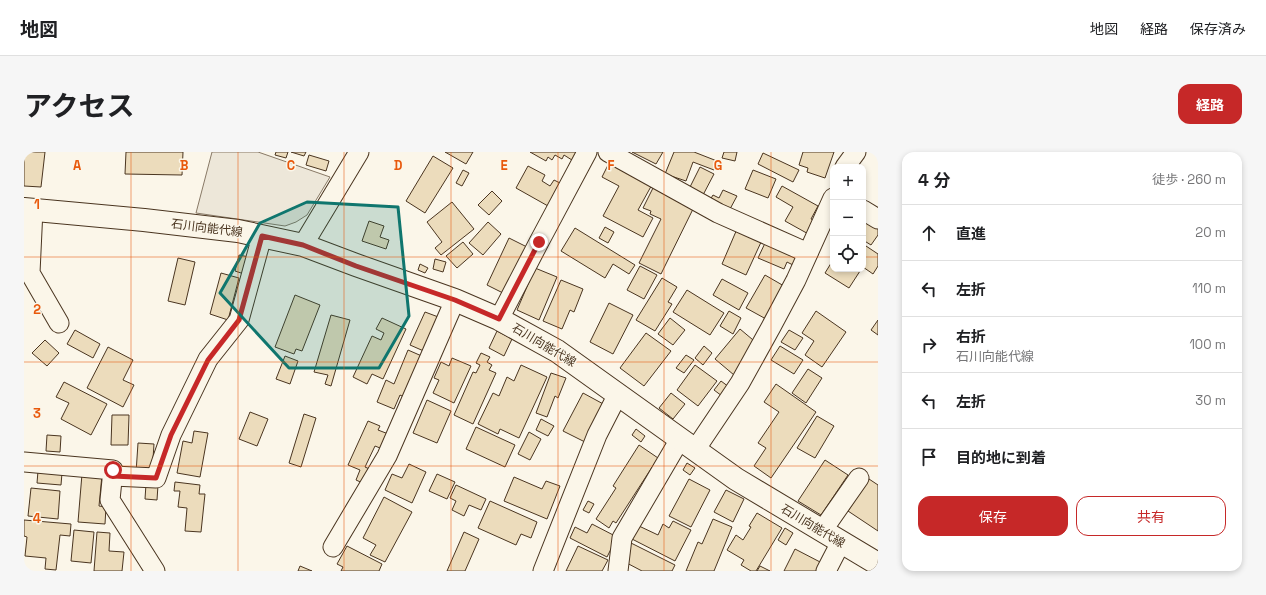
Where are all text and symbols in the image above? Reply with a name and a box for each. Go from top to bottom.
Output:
text: 地図 [20,17,58,42]
text: 地図 [1090,20,1118,38]
text: 経路 [1140,20,1168,38]
text: 保存済み [1190,20,1246,38]
button: 経路 [1178,84,1242,124]
text: アクセス [24,88,135,124]
text: A [73,157,82,174]
text: B [180,157,189,174]
text: C [287,157,295,174]
text: D [394,157,403,174]
text: E [500,157,508,174]
text: F [608,157,615,174]
text: G [714,157,722,174]
map controls [830,164,866,272]
button: + [830,164,866,200]
text: 4 分 [918,169,950,191]
text: 徒歩 · 260 m [1152,171,1226,188]
text: 1 [34,196,40,213]
button: − [830,200,866,236]
street label: 石川向能代線 [170,216,244,240]
icon: ahead [918,222,940,244]
text: 直進 [956,224,986,243]
text: 20 m [1195,224,1226,241]
route end [530,233,548,251]
button: locate [830,236,866,272]
icon: left [918,278,940,300]
text: 左折 [956,280,986,299]
text: 110 m [1192,280,1226,297]
text: 2 [33,301,41,318]
street label: 石川向能代線 [509,320,579,370]
text: 右折 [956,327,986,346]
icon: right [918,334,940,356]
text: 100 m [1189,336,1226,353]
text: 石川向能代線 [956,348,1034,365]
icon: left [918,390,940,412]
text: 左折 [956,392,986,411]
text: 30 m [1195,392,1226,409]
text: 3 [33,405,41,422]
icon: arrive [918,446,940,468]
text: 目的地に到着 [956,448,1046,467]
route start [104,461,122,479]
button: 保存 [918,496,1068,536]
button: 共有 [1076,496,1226,536]
street label: 石川向能代線 [778,501,848,551]
text: 4 [33,510,41,527]

